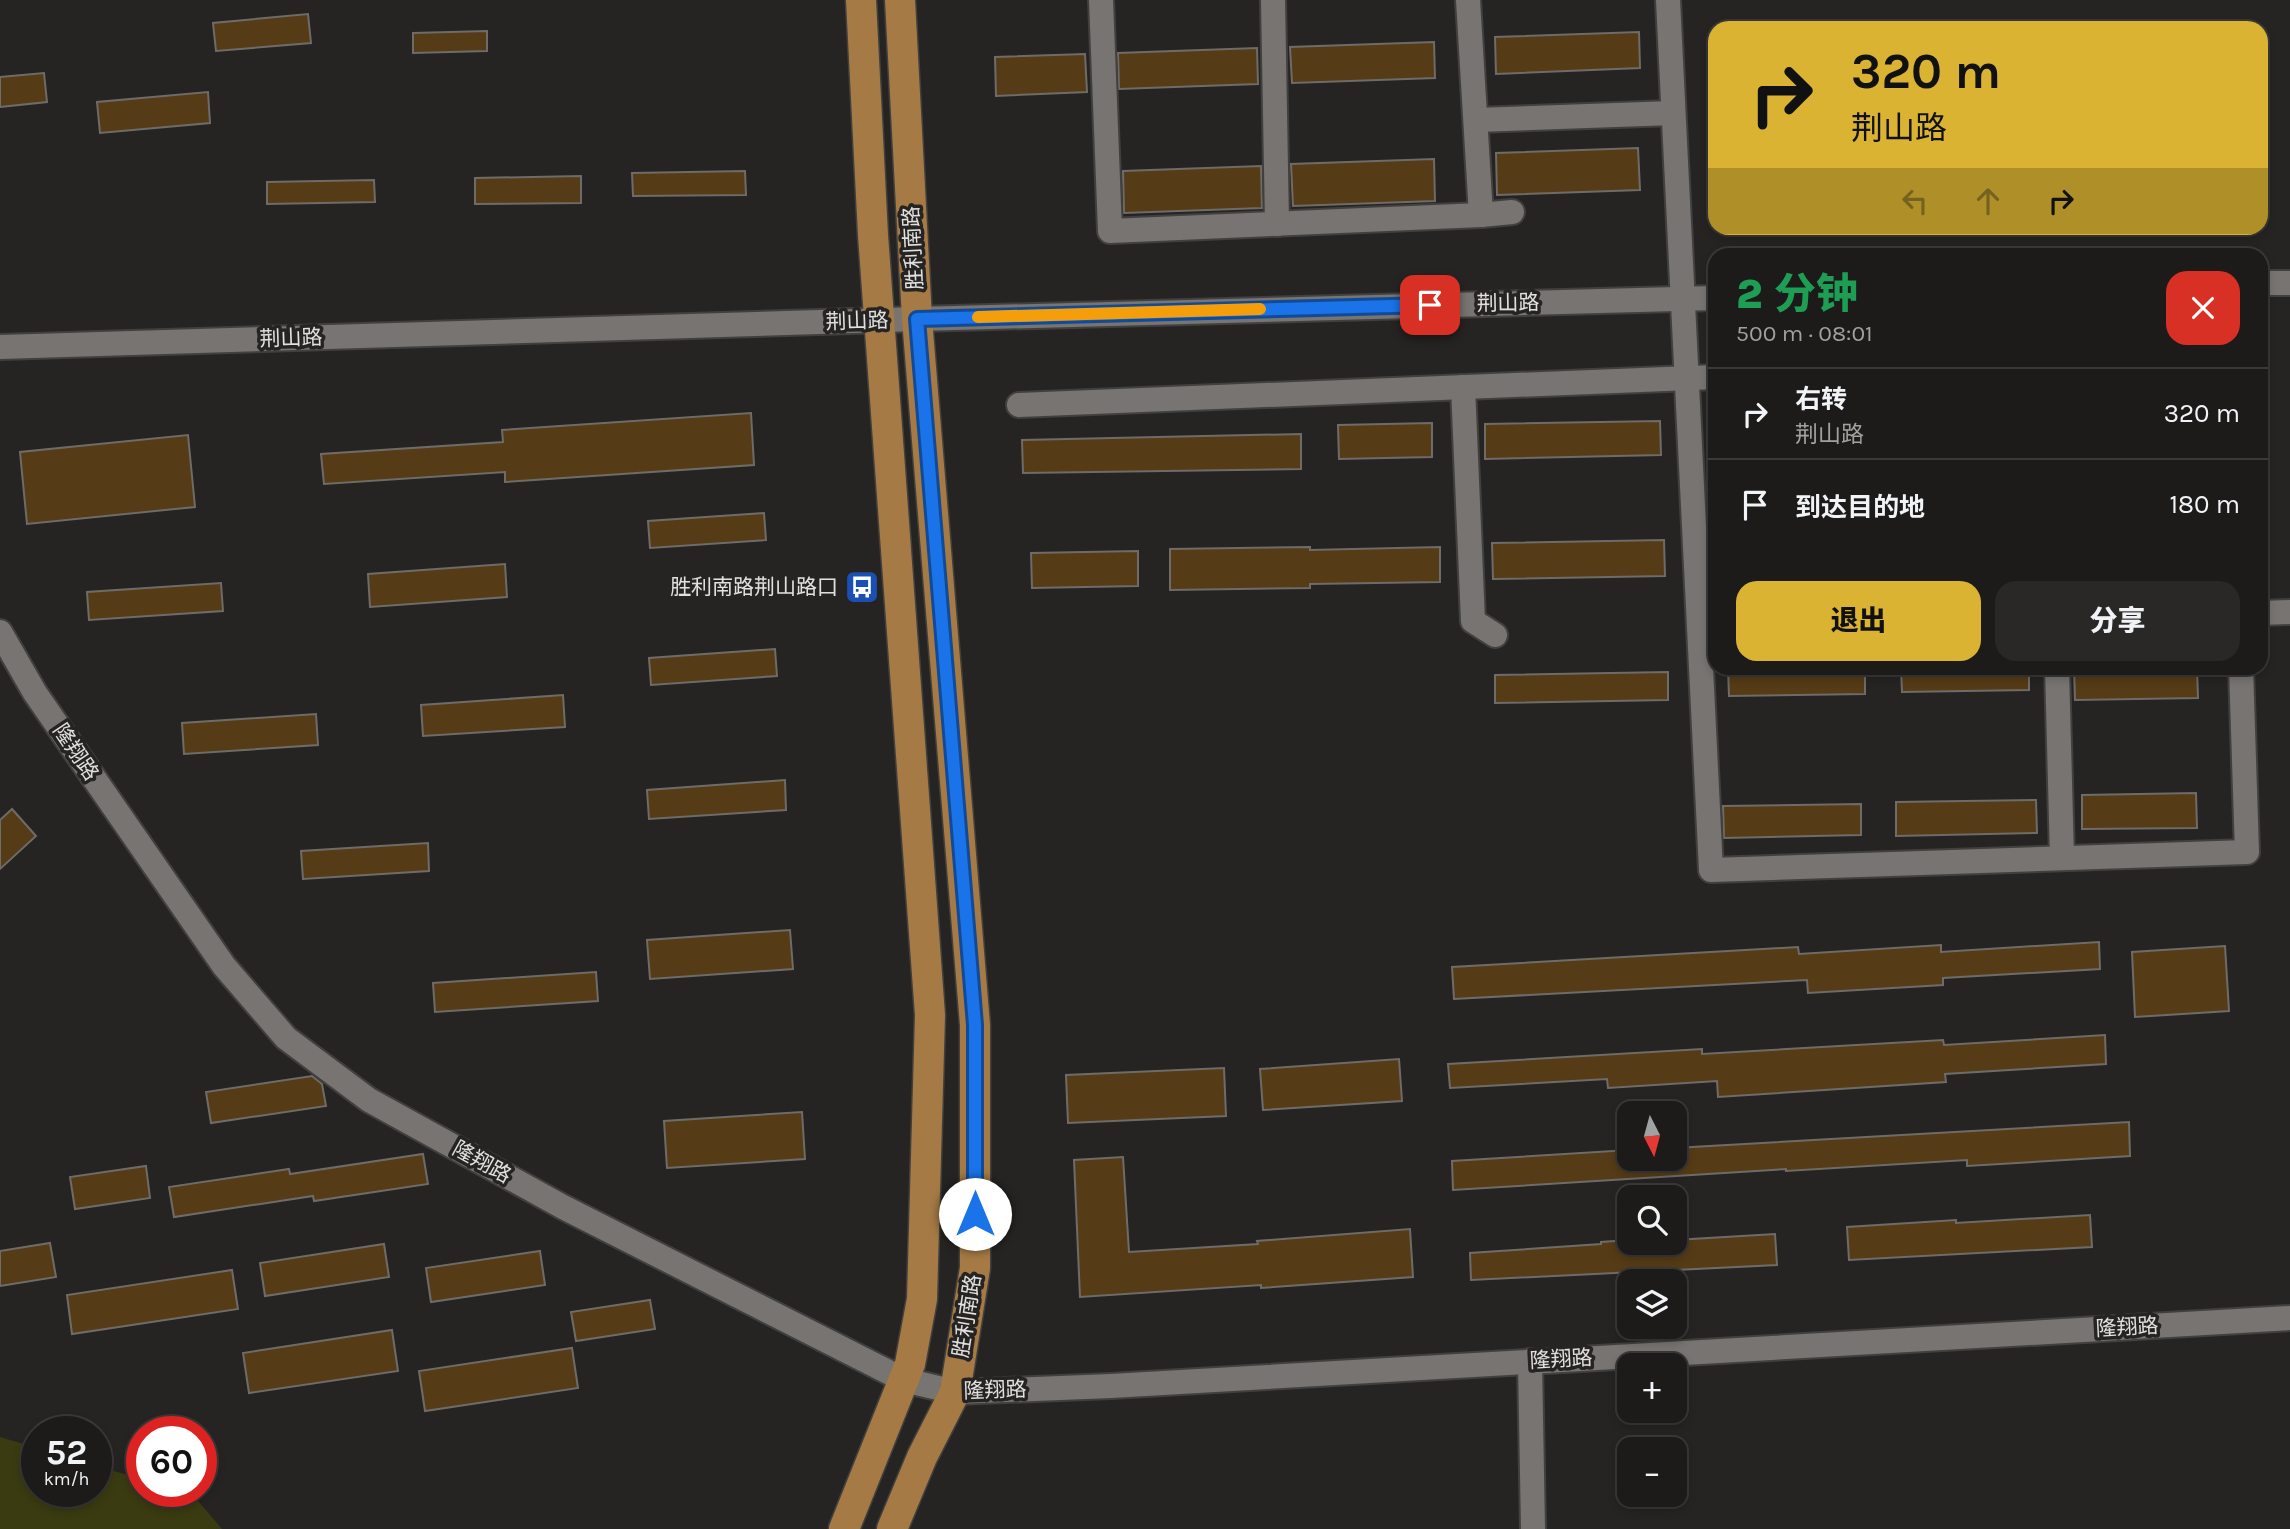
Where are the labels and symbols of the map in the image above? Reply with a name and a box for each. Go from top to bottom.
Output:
street label: 胜利南路 [899,205,927,291]
pin [1400,275,1460,335]
street label: 荆山路 [1476,290,1540,316]
street label: 荆山路 [825,308,889,334]
street label: 荆山路 [259,325,323,351]
bus stop icon: 胜利南路荆山路口 [843,568,881,606]
place label: 胜利南路荆山路口 [670,575,838,599]
street label: 隆翔路 [48,719,104,785]
north arrow [1617,1101,1687,1171]
street label: 隆翔路 [449,1136,515,1188]
position arrow [938,1177,1012,1251]
street label: 胜利南路 [949,1273,985,1359]
street label: 隆翔路 [2095,1313,2159,1341]
street label: 隆翔路 [1529,1345,1593,1373]
street label: 隆翔路 [963,1377,1027,1403]
speed limit sign: 60 [126,1416,217,1507]

